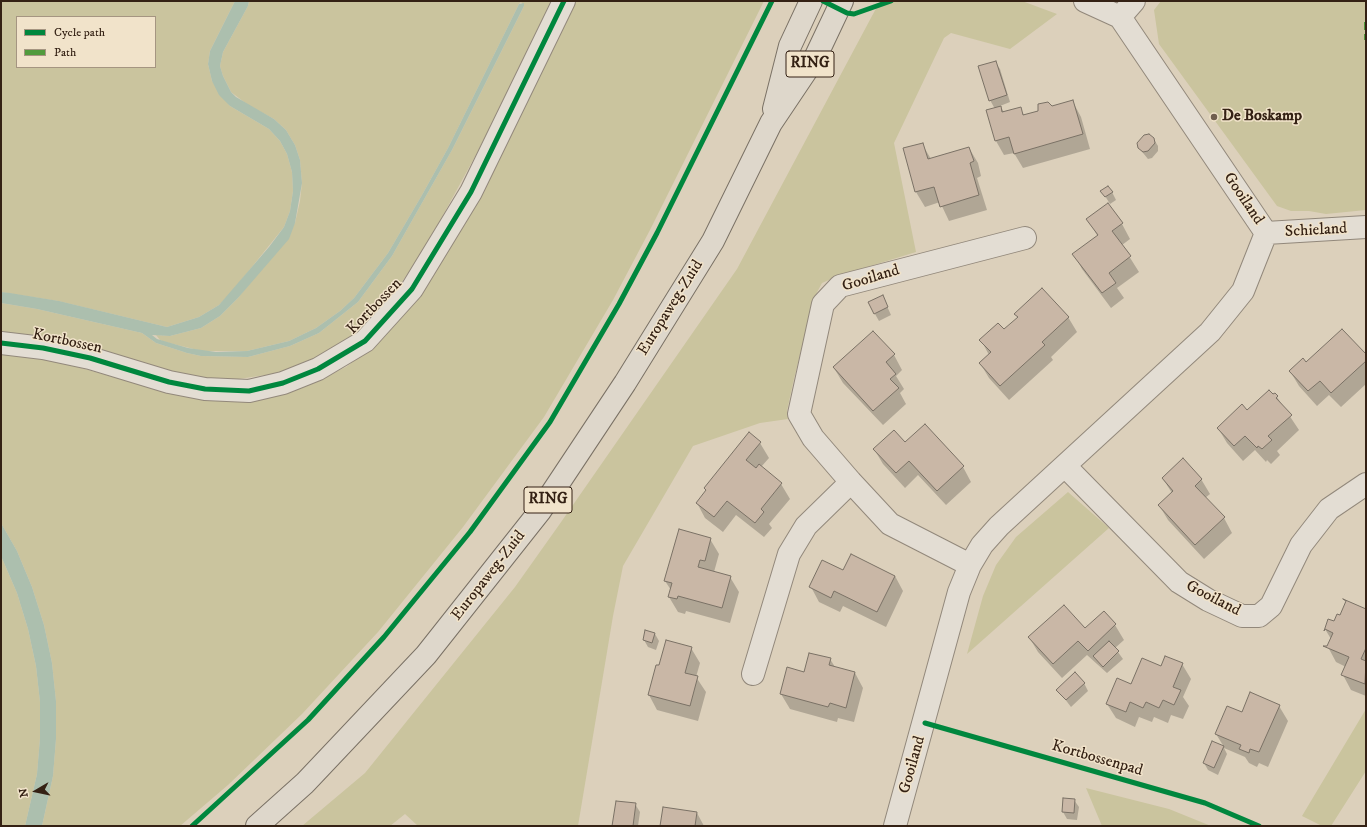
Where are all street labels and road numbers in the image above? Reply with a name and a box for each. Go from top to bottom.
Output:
road number: RING [786,51,834,77]
street label: Gooiland [1219,169,1267,229]
street label: Schieland [1284,220,1348,242]
street label: Europaweg-Zuid [634,257,708,359]
street label: Gooiland [840,261,902,297]
street label: Kortbossen [343,275,407,339]
street label: Kortbossen [30,325,104,359]
road number: RING [524,487,572,513]
street label: Europaweg-Zuid [448,527,530,625]
street label: Gooiland [1182,577,1244,621]
street label: Gooiland [896,734,930,796]
street label: Kortbossenpad [1049,737,1145,781]

